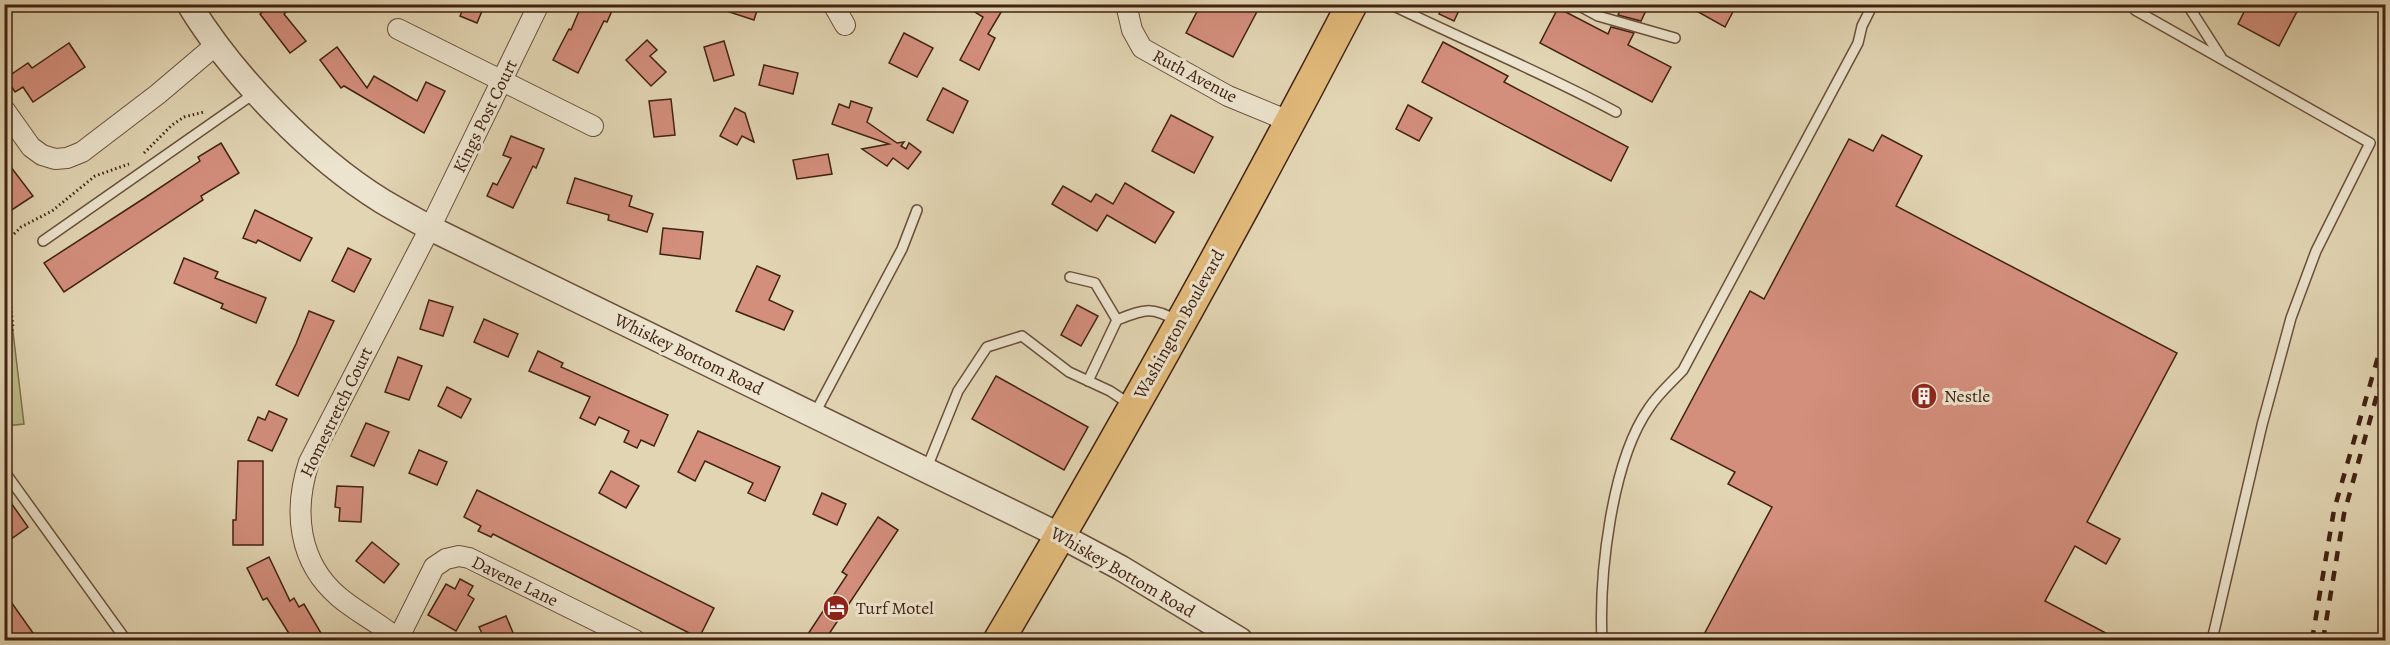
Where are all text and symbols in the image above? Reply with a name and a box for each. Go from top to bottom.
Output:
street label: Ruth Avenue [1148,44,1242,108]
street label: Kings Post Court [447,55,523,177]
street label: Washington Boulevard [1128,245,1230,404]
street label: Whiskey Bottom Road [610,307,768,401]
street label: Homestretch Court [294,343,378,481]
building icon: Nestle [1909,381,1939,411]
place label: Nestle [1944,384,1990,408]
street label: Whiskey Bottom Road [1045,520,1200,623]
street label: Davene Lane [468,550,562,612]
hotel icon: Turf Motel [821,593,851,623]
place label: Turf Motel [856,596,934,620]

